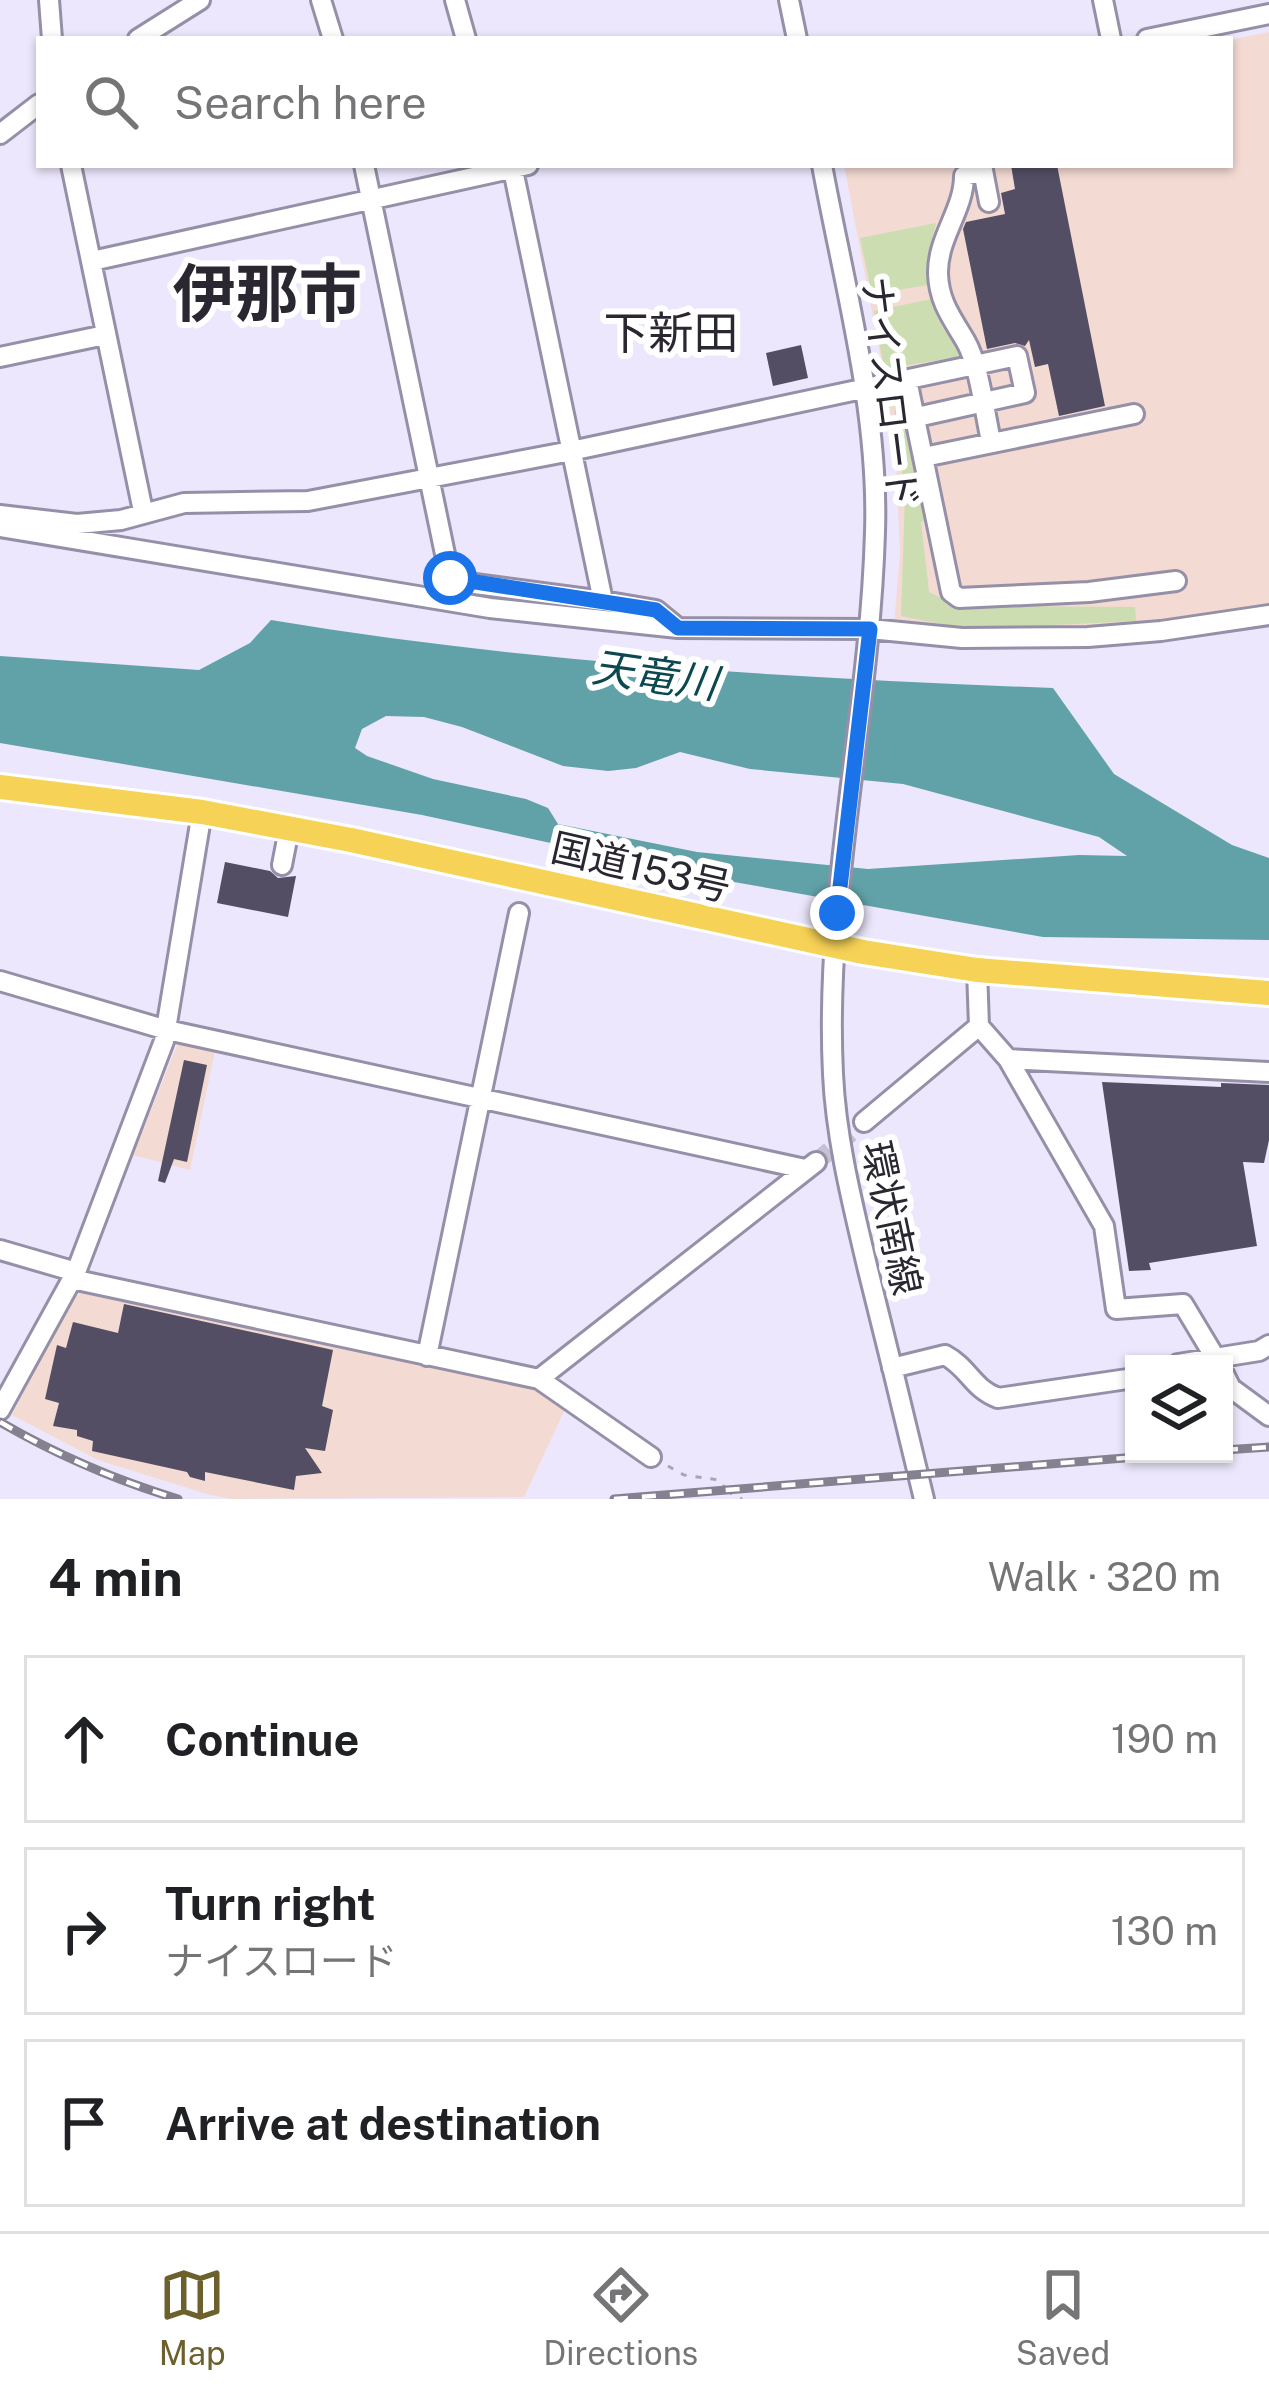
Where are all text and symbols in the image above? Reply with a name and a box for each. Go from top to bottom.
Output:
search box [36,36,1233,168]
icon: search [78,69,144,135]
text: Search here [174,76,427,129]
district label: 伊那市 [173,256,362,330]
street label: ナイスロード [853,274,927,510]
district label: 下新田 [603,306,739,359]
route start [423,551,477,605]
water label: 天竜川 [589,641,725,708]
street label: 国道153号 [547,824,735,910]
route end [810,886,864,940]
street label: 環状南線 [853,1137,931,1299]
map controls [1125,1355,1233,1463]
button: layers [1125,1355,1233,1463]
text: 4 min [48,1548,183,1607]
text: Walk · 320 m [988,1554,1221,1600]
icon: ahead [51,1706,117,1772]
text: Continue [165,1713,359,1766]
text: 190 m [1111,1716,1218,1762]
text: Turn right [165,1877,376,1930]
icon: right [51,1898,117,1964]
text: 130 m [1111,1908,1218,1954]
text: ナイスロード [165,1938,398,1984]
icon: arrive [51,2090,117,2156]
text: Arrive at destination [165,2097,601,2150]
tab: Map [159,2262,226,2372]
tab: Directions [543,2262,698,2372]
tab: Saved [1016,2262,1110,2372]

